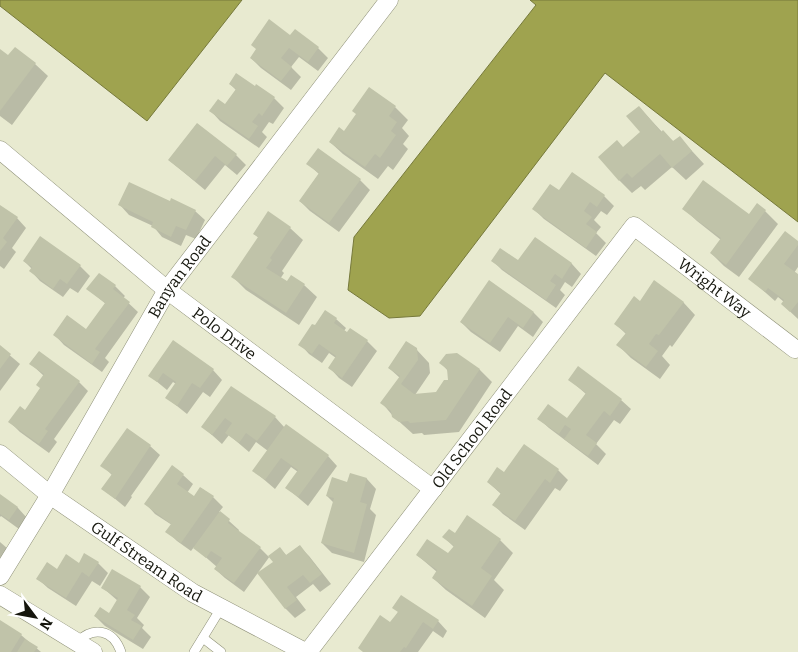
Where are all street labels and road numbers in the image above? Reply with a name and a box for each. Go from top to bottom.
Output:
street label: Banyan Road [144,231,215,321]
street label: Wright Way [674,254,755,322]
street label: Polo Drive [189,303,260,363]
street label: Old School Road [427,384,516,492]
street label: Gulf Stream Road [88,517,206,606]

